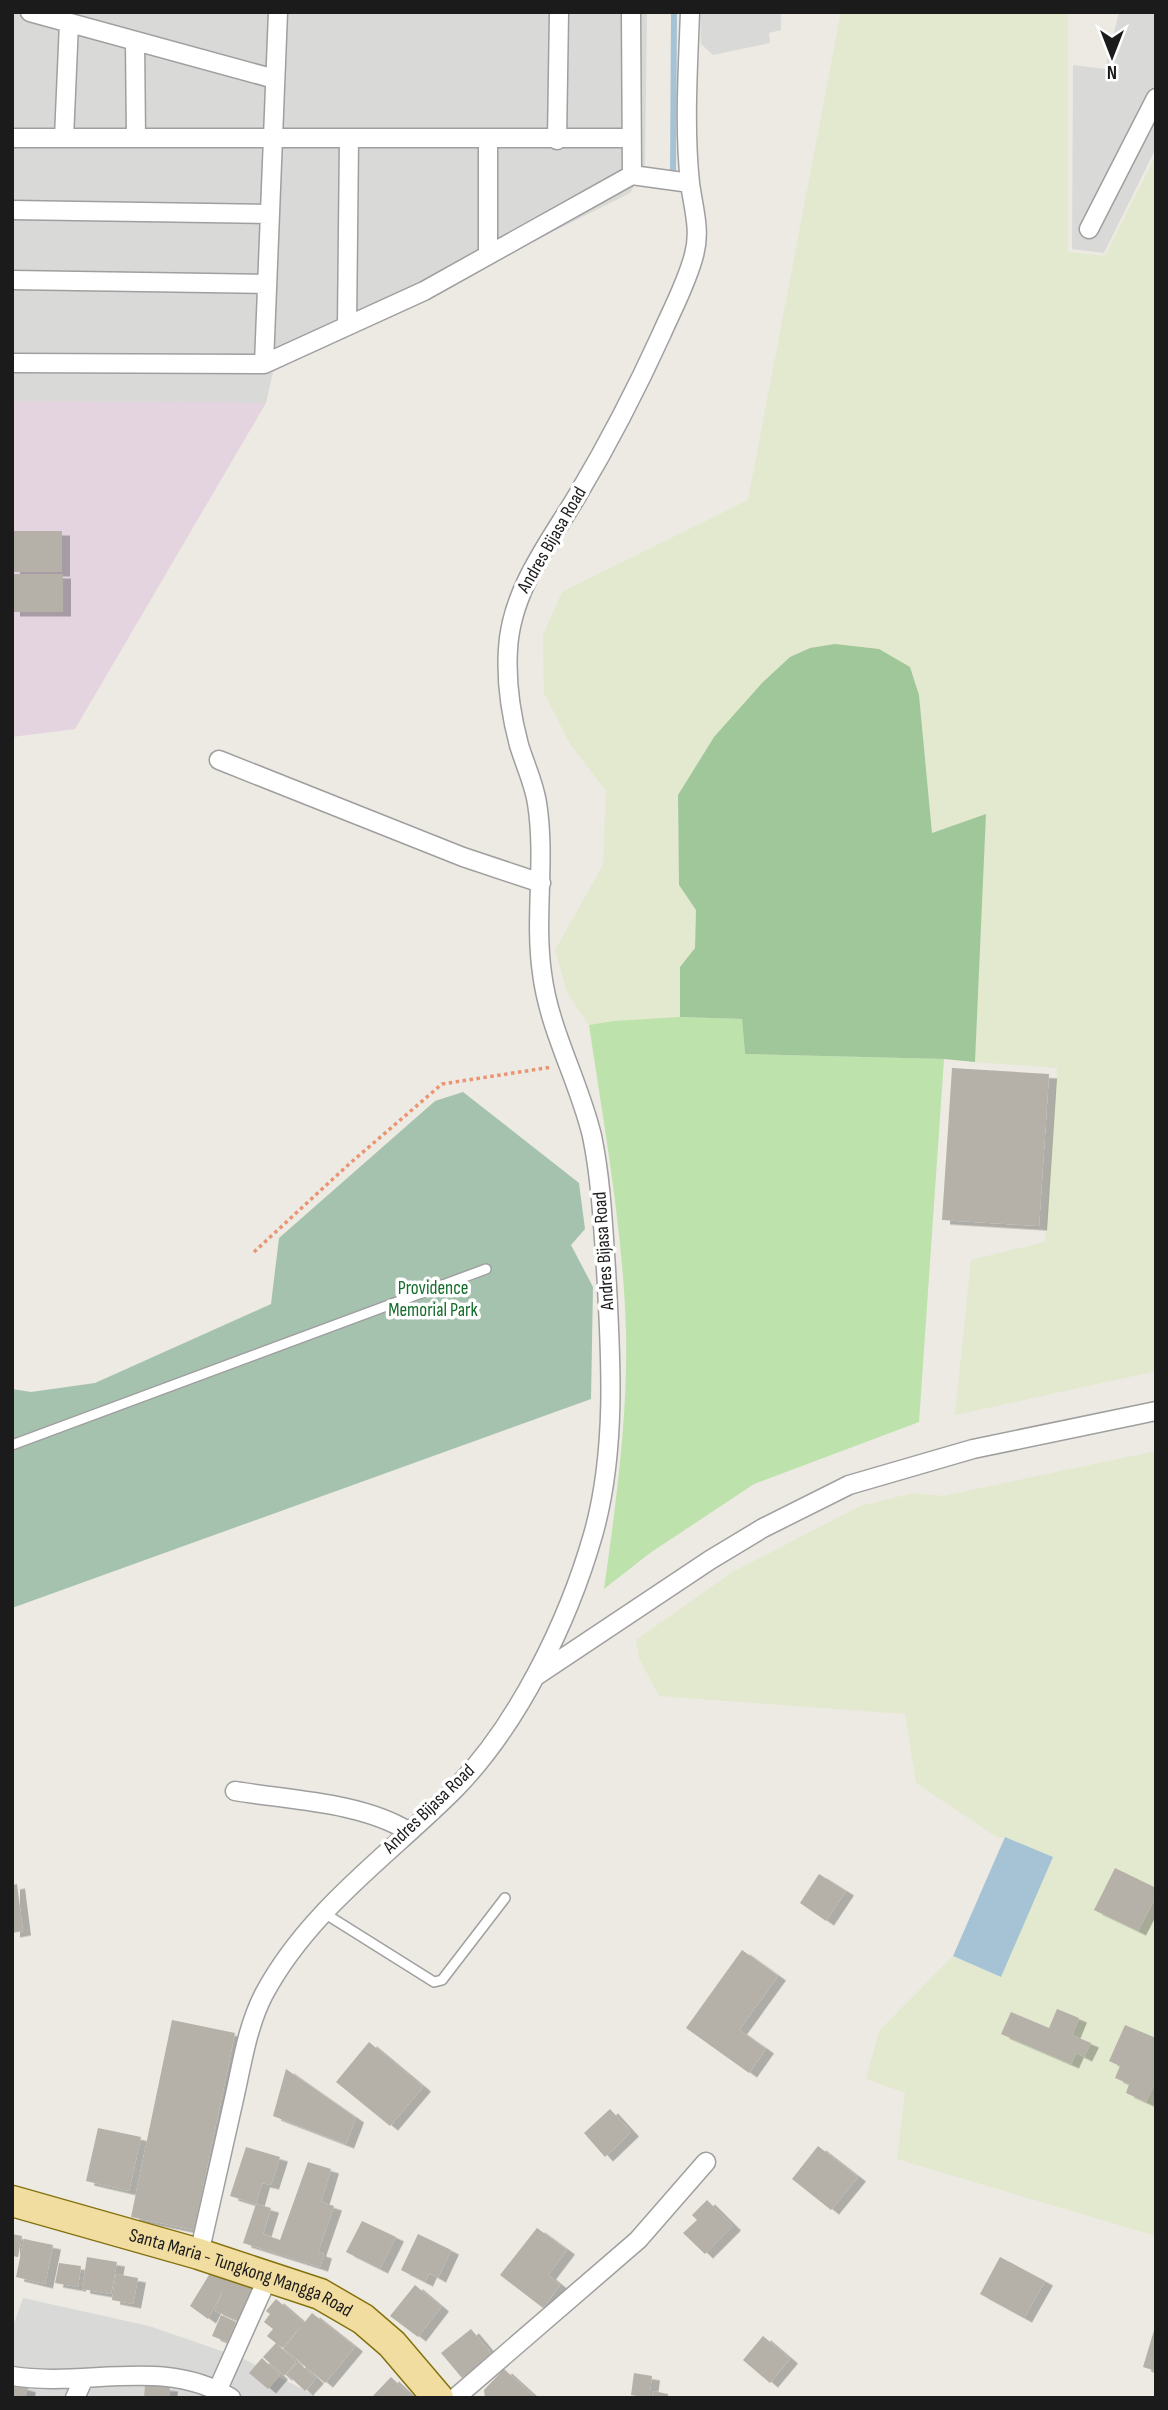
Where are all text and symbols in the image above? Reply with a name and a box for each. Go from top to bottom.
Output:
north arrow [1077,21,1147,91]
text: N [1107,60,1117,83]
street label: Andres Bijasa Road [512,483,592,598]
street label: Andres Bijasa Road [588,1191,620,1312]
park label: Providence Memorial Park [388,1277,479,1322]
street label: Andres Bijasa Road [378,1760,480,1859]
street label: Santa Maria - Tungkong Mangga Road [127,2223,357,2322]

